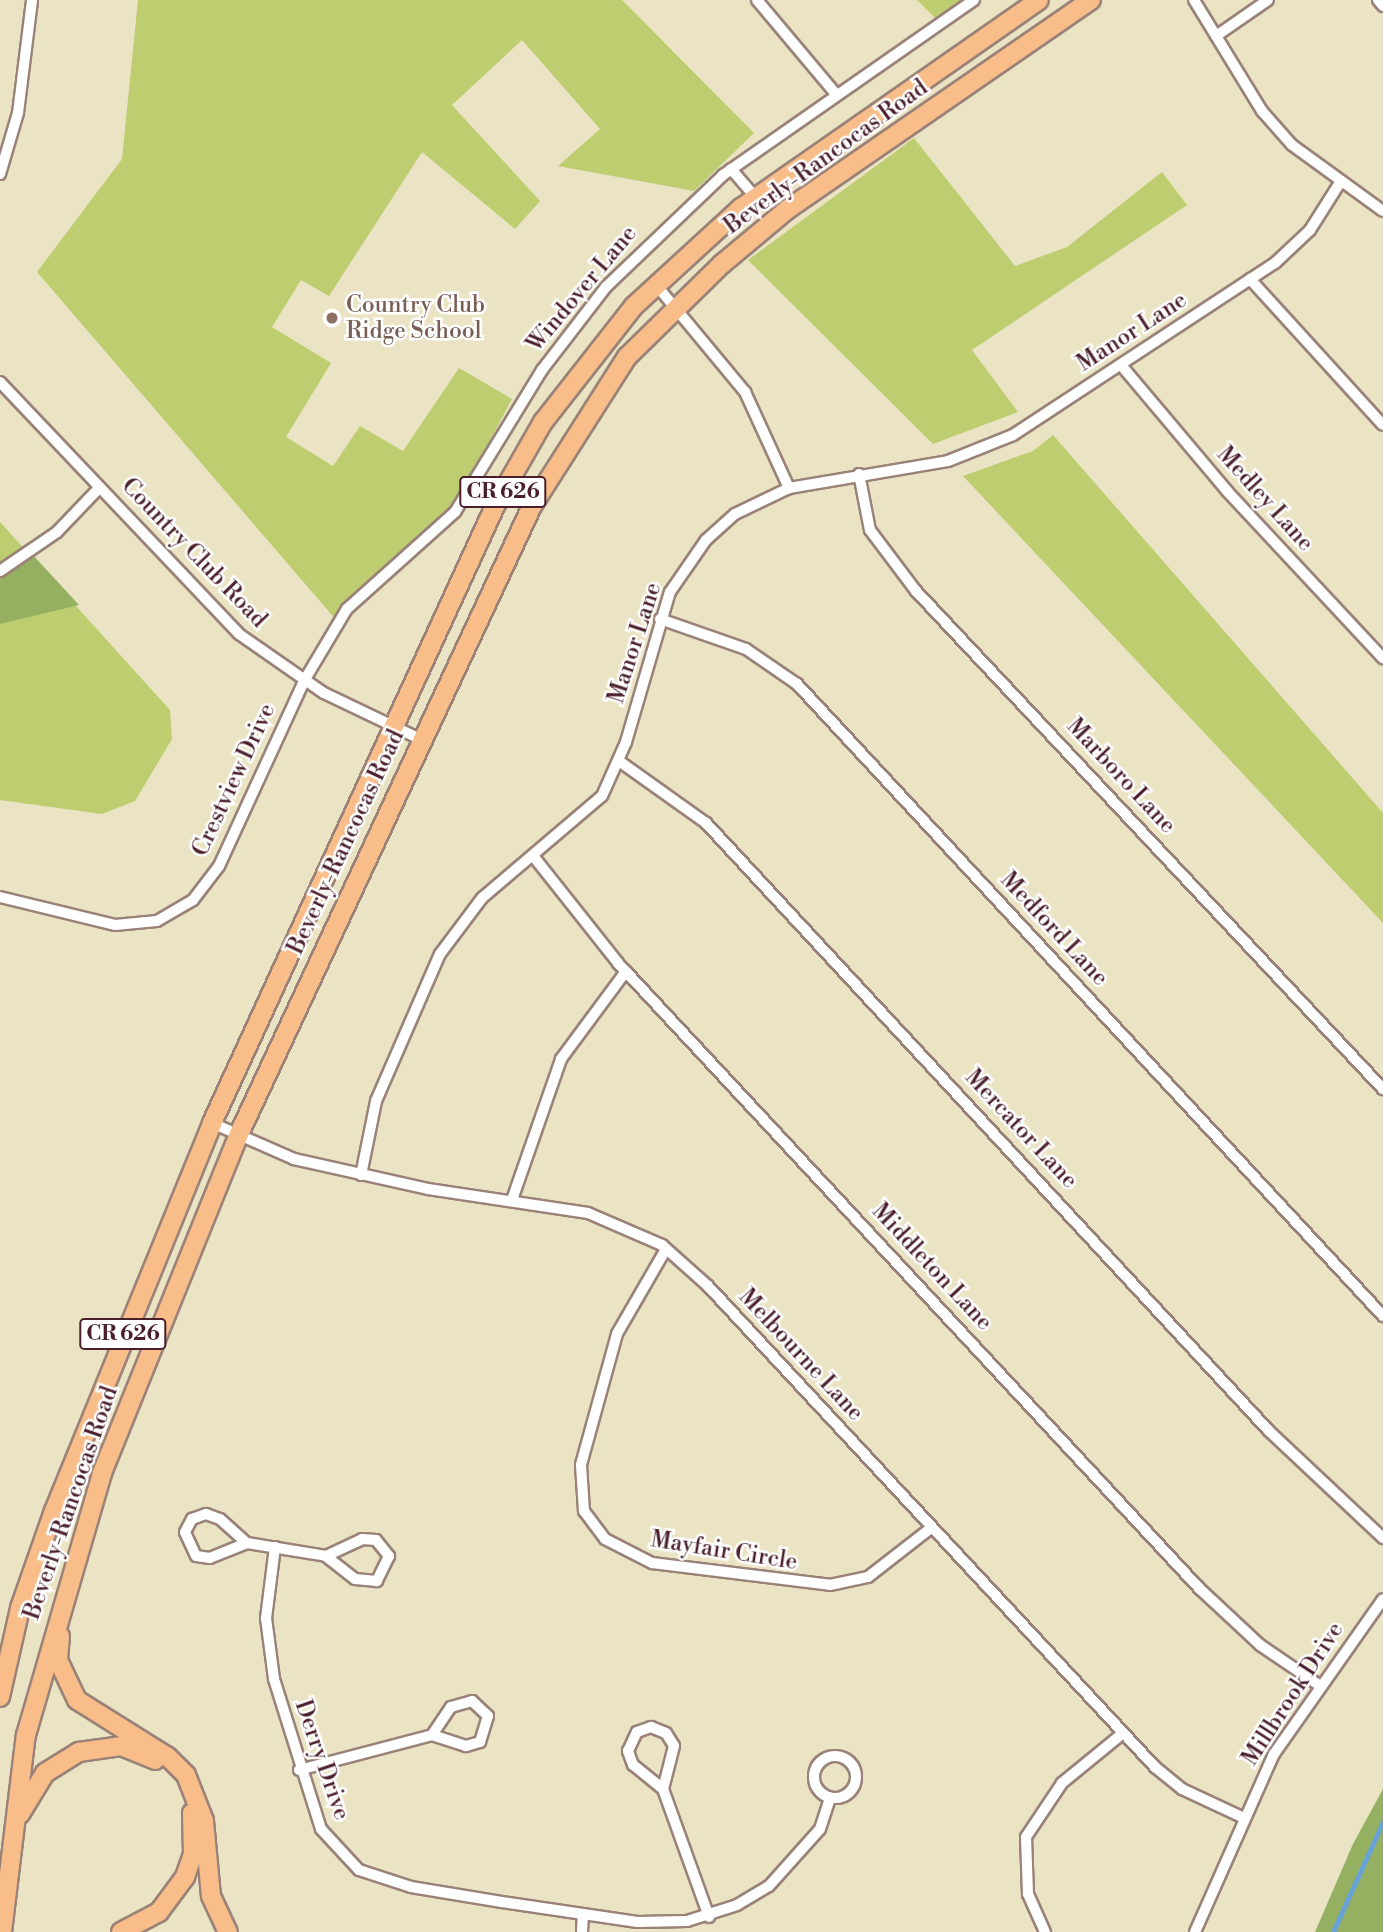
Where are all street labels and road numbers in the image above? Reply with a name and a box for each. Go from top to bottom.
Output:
street label: Beverly-Rancocas Road [719,74,933,240]
street label: Windover Lane [521,220,643,358]
street label: Manor Lane [1072,286,1192,378]
street label: Medley Lane [1211,441,1319,557]
street label: Country Club Road [116,472,272,634]
road number: CR 626 [459,475,547,510]
street label: Manor Lane [602,579,668,707]
street label: Crestview Drive [187,699,281,861]
street label: Marboro Lane [1061,713,1181,839]
street label: Beverly-Rancocas Road [282,725,410,959]
street label: Medford Lane [994,866,1114,992]
street label: Mercator Lane [959,1064,1083,1194]
street label: Middleton Lane [866,1198,998,1336]
street label: Melbourne Lane [733,1283,869,1427]
road number: CR 626 [79,1316,167,1352]
street label: Beverly-Rancocas Road [18,1383,124,1623]
street label: Mayfair Circle [649,1526,799,1576]
street label: Millbrook Drive [1236,1617,1350,1771]
street label: Derry Drive [289,1696,355,1824]

